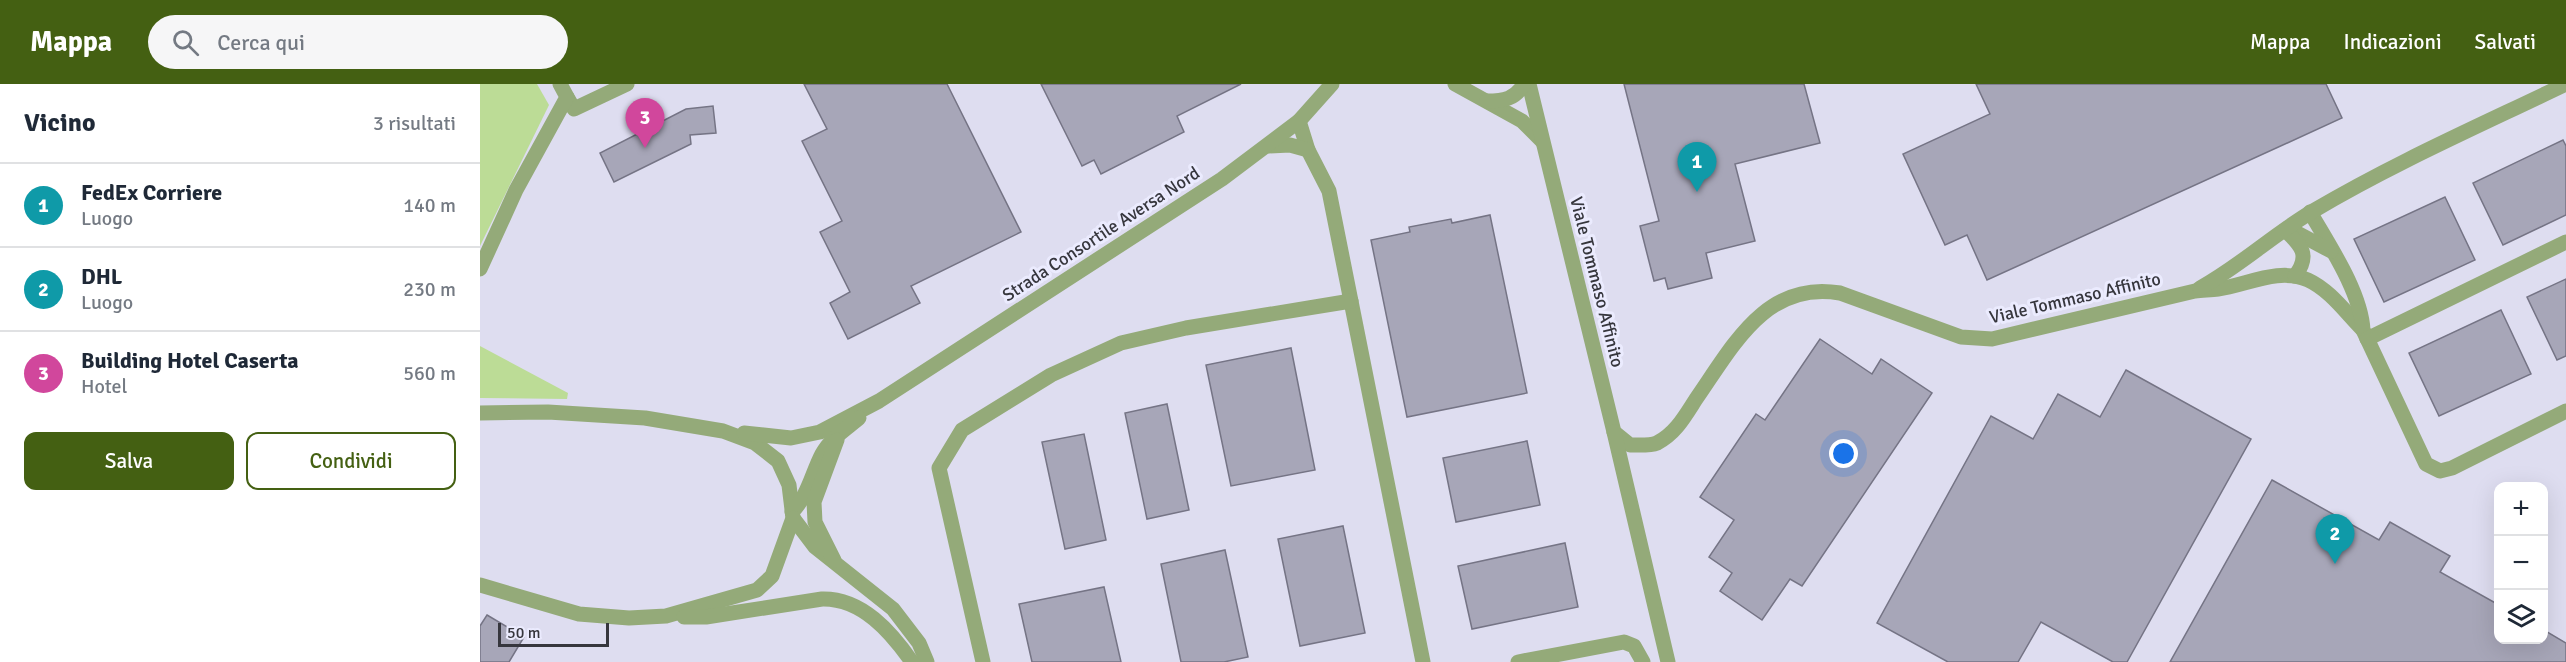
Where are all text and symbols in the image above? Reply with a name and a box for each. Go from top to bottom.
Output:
search box [148,15,568,69]
text: Mappa [30,25,112,59]
icon: search [169,26,202,59]
text: Cerca qui [217,29,305,56]
text: Mappa [2250,29,2311,55]
text: Indicazioni [2344,29,2442,55]
text: Salvati [2475,29,2536,55]
pin: 3 [626,98,664,148]
text: Vicino [24,107,96,139]
text: 3 risultati [373,111,456,136]
pin: 1 [1678,142,1716,192]
street label: Strada Consortile Aversa Nord [998,162,1204,306]
text: FedEx Corriere [81,179,222,206]
text: 1 [38,193,49,218]
text: 140 m [403,193,456,218]
street label: Viale Tommaso Affinito [1565,194,1629,370]
text: Luogo [81,206,133,231]
text: DHL [81,263,122,290]
street label: Viale Tommaso Affinito [1987,268,2163,328]
text: 2 [38,277,49,302]
text: 230 m [403,277,456,302]
text: Luogo [81,290,133,315]
text: Building Hotel Caserta [81,347,299,374]
text: 3 [38,361,49,386]
text: 560 m [403,361,456,386]
text: Hotel [81,374,127,399]
button: Salva [24,432,234,490]
button: Condividi [246,432,456,490]
your location [1829,439,1858,468]
map controls [2494,482,2548,644]
button: + [2494,482,2548,536]
pin: 2 [2316,514,2354,564]
button: − [2494,536,2548,590]
button: layers [2494,590,2548,644]
scale bar [498,620,609,648]
text: 50 m [507,623,541,643]

